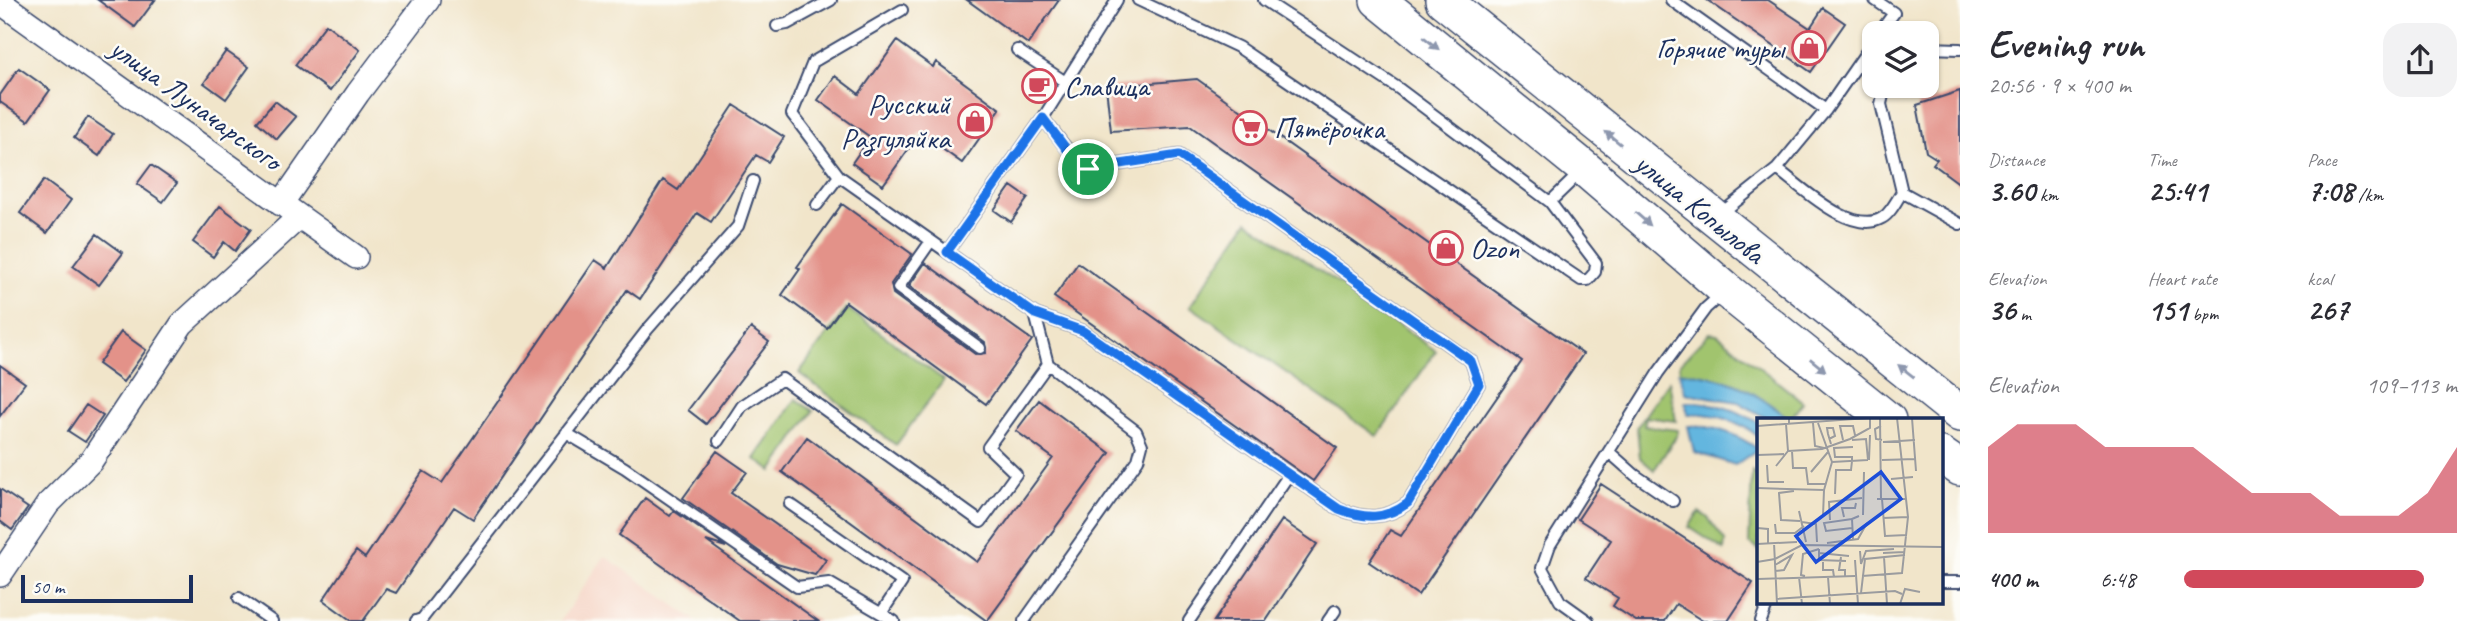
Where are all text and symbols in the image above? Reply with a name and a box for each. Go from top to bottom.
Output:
map controls [1862,21,1939,98]
button: layers [1862,21,1939,98]
text: Evening run [1988,21,2144,68]
button: share [2383,23,2457,97]
street label: улица Луначарского [101,28,292,181]
place label: Горячие туры [1656,29,1786,67]
shop icon: Горячие туры [1790,29,1828,67]
one-way arrow [1422,35,1439,50]
cafe icon: Славица [1020,67,1058,105]
place label: Славица [1064,67,1151,105]
text: 20:56 · 9 × 400 m [1988,71,2131,100]
place label: Русский Разгуляйка [841,85,952,157]
shop icon: Русский Разгуляйка [956,102,994,140]
supermarket icon: Пятёрочка [1231,109,1269,147]
place label: Пятёрочка [1274,109,1386,147]
one-way arrow [1605,131,1622,146]
pin [1058,139,1118,199]
street label: улица Копылова [1626,143,1774,273]
text: Distance [1988,148,2045,172]
text: Time [2148,148,2177,172]
text: Pace [2307,148,2337,172]
icon: arrive [1069,150,1107,188]
text: 3.60 [1988,172,2035,210]
text: 25:41 [2148,172,2207,210]
text: 7:08 [2307,172,2354,210]
text: km [2035,183,2058,207]
text: /km [2354,183,2383,207]
one-way arrow [1635,211,1652,226]
shop icon: Ozon [1427,229,1465,267]
place label: Ozon [1470,229,1520,267]
text: Elevation [1988,267,2046,291]
text: Heart rate [2148,267,2217,291]
text: kcal [2307,267,2332,291]
text: 36 [1988,291,2016,329]
text: 151 [2148,291,2188,329]
text: 267 [2307,291,2348,329]
text: m [2016,302,2031,326]
text: bpm [2188,302,2218,326]
one-way arrow [1809,357,1827,372]
one-way arrow [1898,364,1916,379]
text: Elevation [1988,371,2059,400]
text: 109–113 m [2366,371,2457,400]
inset map [1757,418,1942,604]
text: 400 m [1988,565,2038,594]
text: 6:48 [2100,565,2136,594]
scale bar [21,572,192,604]
text: 50 m [32,575,64,599]

